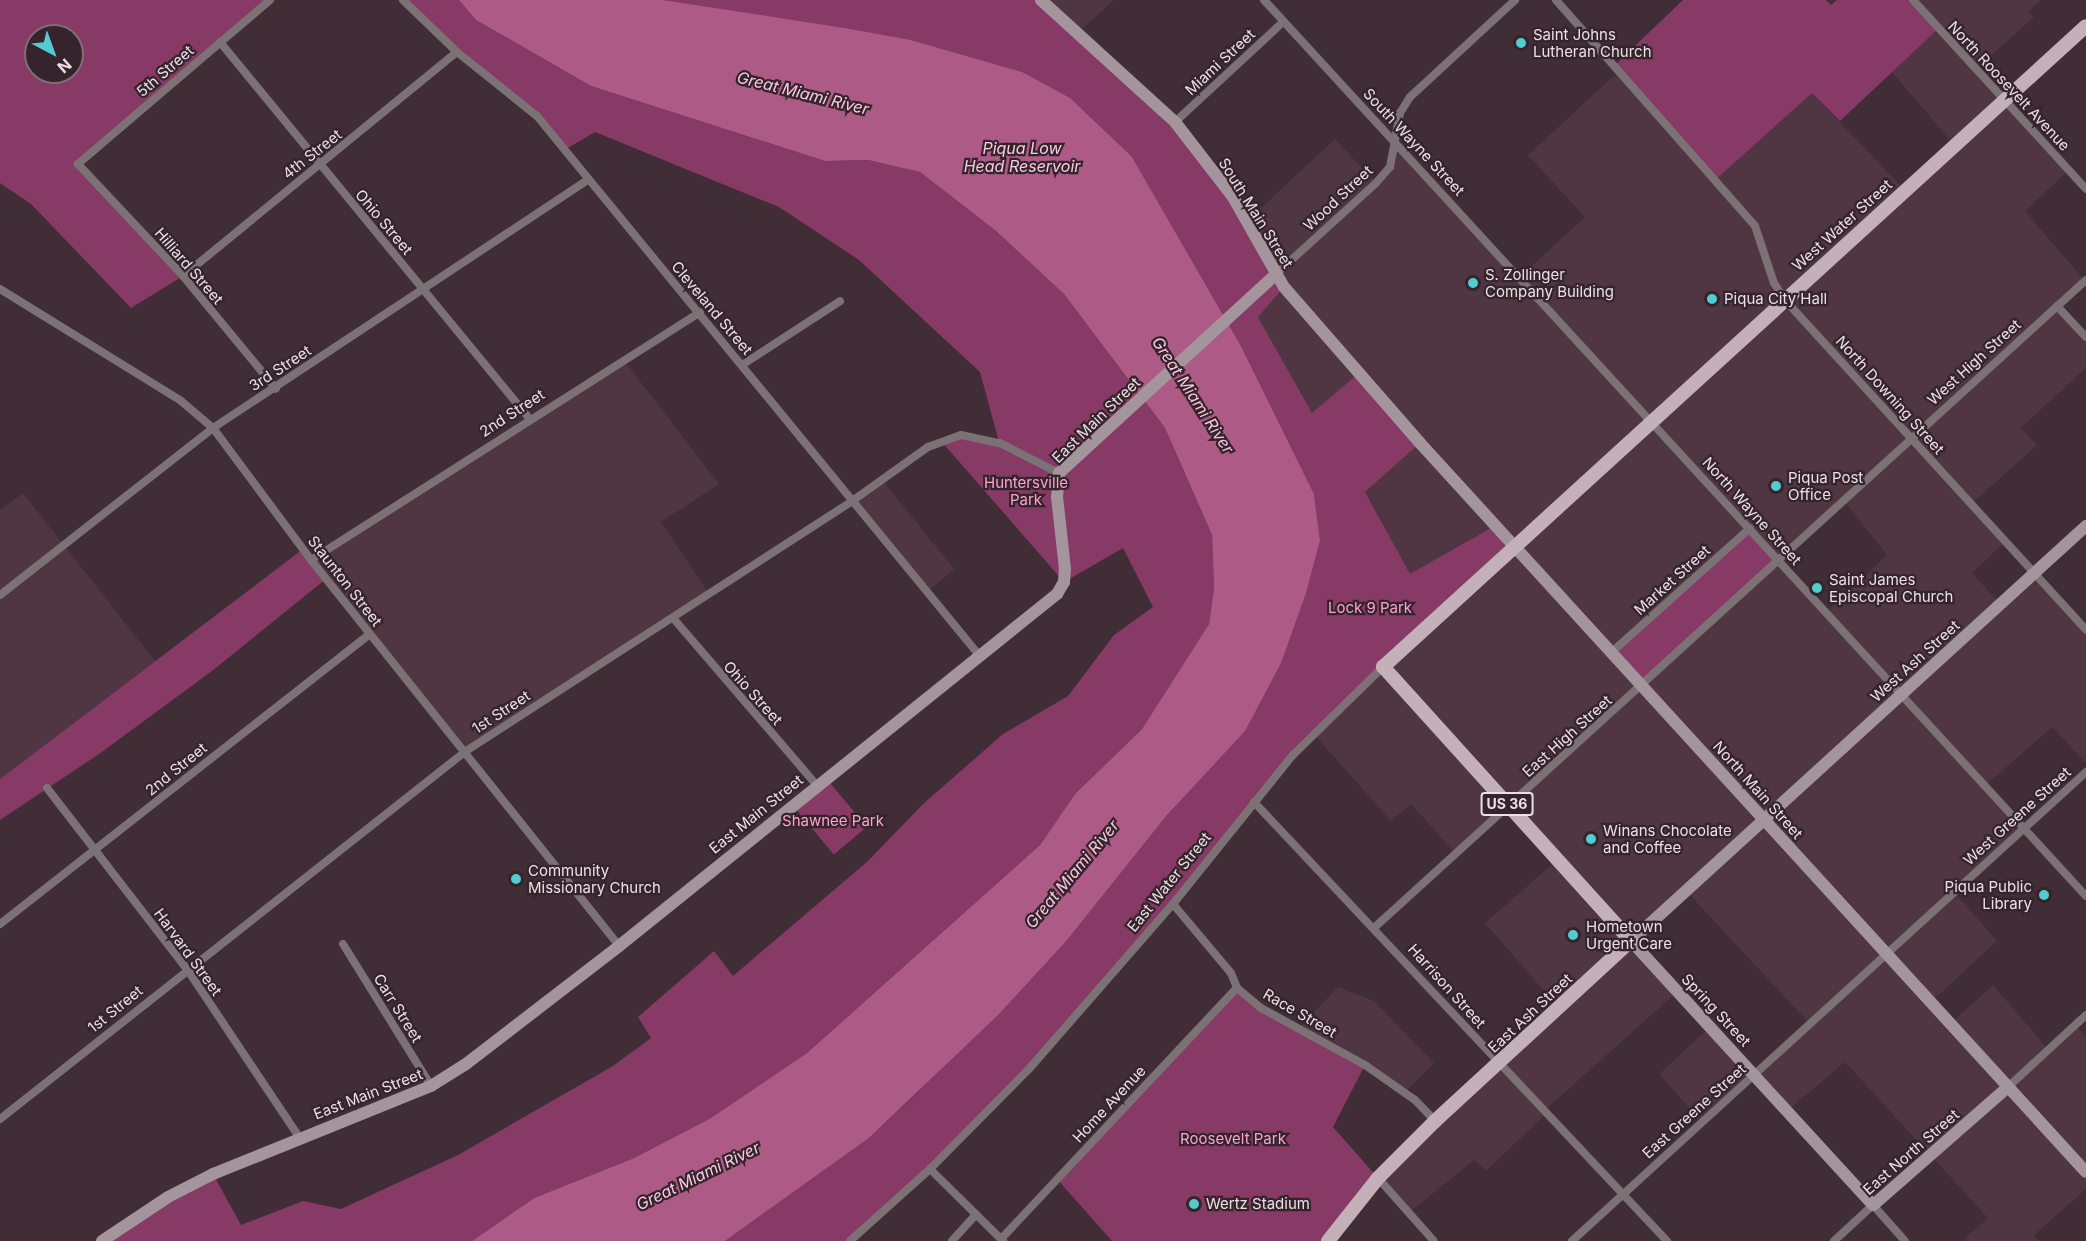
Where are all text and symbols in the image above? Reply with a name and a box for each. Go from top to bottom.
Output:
street label: North Roosevelt Avenue [1944,18,2074,154]
north arrow [24,24,84,84]
street label: Miami Street [1181,25,1259,99]
place label: Saint Johns Lutheran Church [1533,25,1652,60]
marker: Saint Johns Lutheran Church [1514,36,1528,50]
street label: 5th Street [133,41,197,101]
text: N [53,55,76,78]
water label: Great Miami River [735,67,871,119]
street label: South Wayne Street [1360,85,1468,199]
street label: 4th Street [279,125,345,183]
water label: Piqua Low Head Reservoir [964,138,1080,176]
street label: South Main Street [1215,155,1297,271]
street label: Wood Street [1300,161,1376,235]
street label: West Water Street [1788,176,1896,274]
street label: Ohio Street [352,186,416,258]
street label: Hilliard Street [151,224,227,308]
street label: Cleveland Street [668,258,756,358]
place label: S. Zollinger Company Building [1485,265,1614,300]
marker: S. Zollinger Company Building [1466,276,1480,290]
place label: Piqua City Hall [1724,290,1827,308]
marker: Piqua City Hall [1705,292,1719,306]
street label: West High Street [1924,315,2024,409]
street label: North Downing Street [1832,332,1948,458]
water label: Great Miami River [1148,333,1238,457]
street label: 3rd Street [246,341,314,395]
street label: East Main Street [1048,373,1144,467]
street label: 2nd Street [476,385,548,441]
street label: North Wayne Street [1699,453,1805,569]
place label: Piqua Post Office [1788,468,1863,503]
park label: Huntersville Park [984,473,1068,508]
marker: Piqua Post Office [1769,479,1783,493]
street label: Staunton Street [304,532,386,630]
street label: Market Street [1630,541,1714,619]
place label: Saint James Episcopal Church [1829,570,1953,605]
marker: Saint James Episcopal Church [1810,581,1824,595]
park label: Lock 9 Park [1328,599,1412,617]
street label: West Ash Street [1867,616,1963,706]
street label: Ohio Street [720,657,786,729]
street label: 1st Street [469,687,533,737]
street label: East High Street [1519,691,1615,781]
street label: North Main Street [1709,737,1807,843]
street label: 2nd Street [142,739,210,799]
street label: West Greene Street [1960,763,2074,869]
street label: East Main Street [705,771,807,857]
road number: US 36 [1480,793,1534,815]
park label: Shawnee Park [782,812,884,830]
water label: Great Miami River [1021,816,1123,932]
place label: Winans Chocolate and Coffee [1603,821,1732,856]
street label: East Water Street [1123,829,1215,935]
marker: Winans Chocolate and Coffee [1584,832,1598,846]
place label: Community Missionary Church [528,861,661,896]
marker: Community Missionary Church [509,872,523,886]
place label: Piqua Public Library [1945,877,2032,912]
marker: Piqua Public Library [2037,888,2051,902]
street label: Harvard Street [150,905,226,999]
place label: Hometown Urgent Care [1586,917,1672,952]
marker: Hometown Urgent Care [1564,926,1582,944]
street label: Harrison Street [1404,940,1490,1032]
street label: Carr Street [370,970,426,1046]
street label: East Ash Street [1484,970,1576,1056]
street label: Spring Street [1678,970,1754,1050]
street label: 1st Street [84,981,146,1037]
street label: Race Street [1260,985,1340,1041]
street label: East Greene Street [1639,1060,1749,1162]
street label: Home Avenue [1069,1062,1149,1146]
street label: East Main Street [311,1065,425,1123]
street label: East North Street [1859,1106,1963,1198]
park label: Roosevelt Park [1180,1130,1286,1148]
water label: Great Miami River [633,1138,763,1214]
place label: Wertz Stadium [1206,1195,1310,1213]
marker: Wertz Stadium [1187,1197,1201,1211]

